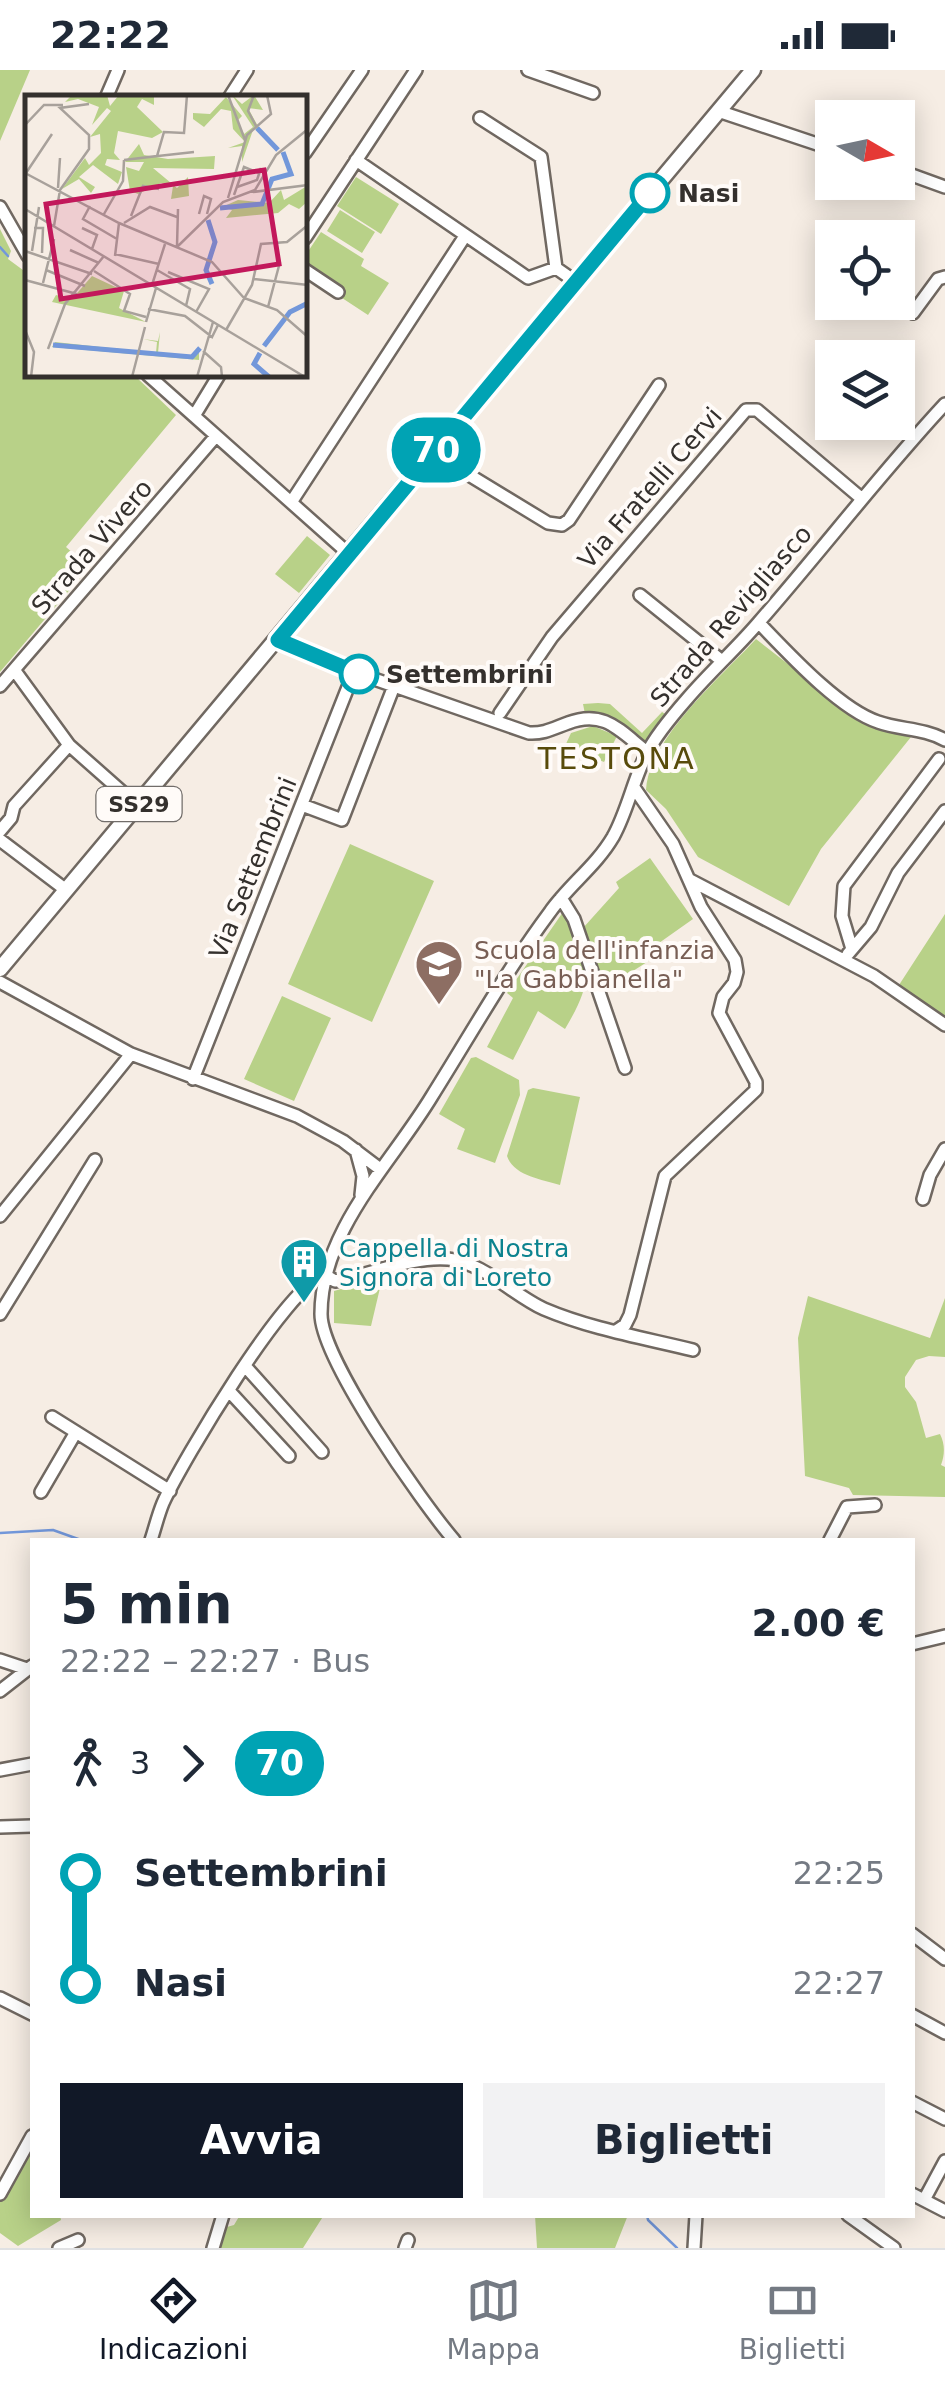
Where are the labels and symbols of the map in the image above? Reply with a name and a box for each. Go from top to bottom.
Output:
inset map [25,95,308,378]
north arrow [815,100,915,200]
marker: Nasi [631,174,669,212]
place label: Nasi [678,179,739,208]
street label: Via Fratelli Cervi [572,402,728,574]
line badge: 70 [391,418,481,482]
street label: Strada Vivero [26,474,158,620]
street label: Strada Revigliasco [644,519,818,713]
marker: Settembrini [340,655,378,693]
place label: Settembrini [386,660,553,689]
district label: TESTONA [537,741,696,776]
street label: Via Settembrini [203,773,303,963]
road number: SS29 [96,787,182,821]
place label: Scuola dell'infanzia "La Gabbianella" [474,936,715,994]
school or university icon: Scuola dell'infanzia "La Gabbianella" [413,938,465,1006]
place label: Cappella di Nostra Signora di Loreto [339,1234,569,1292]
building icon: Cappella di Nostra Signora di Loreto [278,1236,330,1304]

